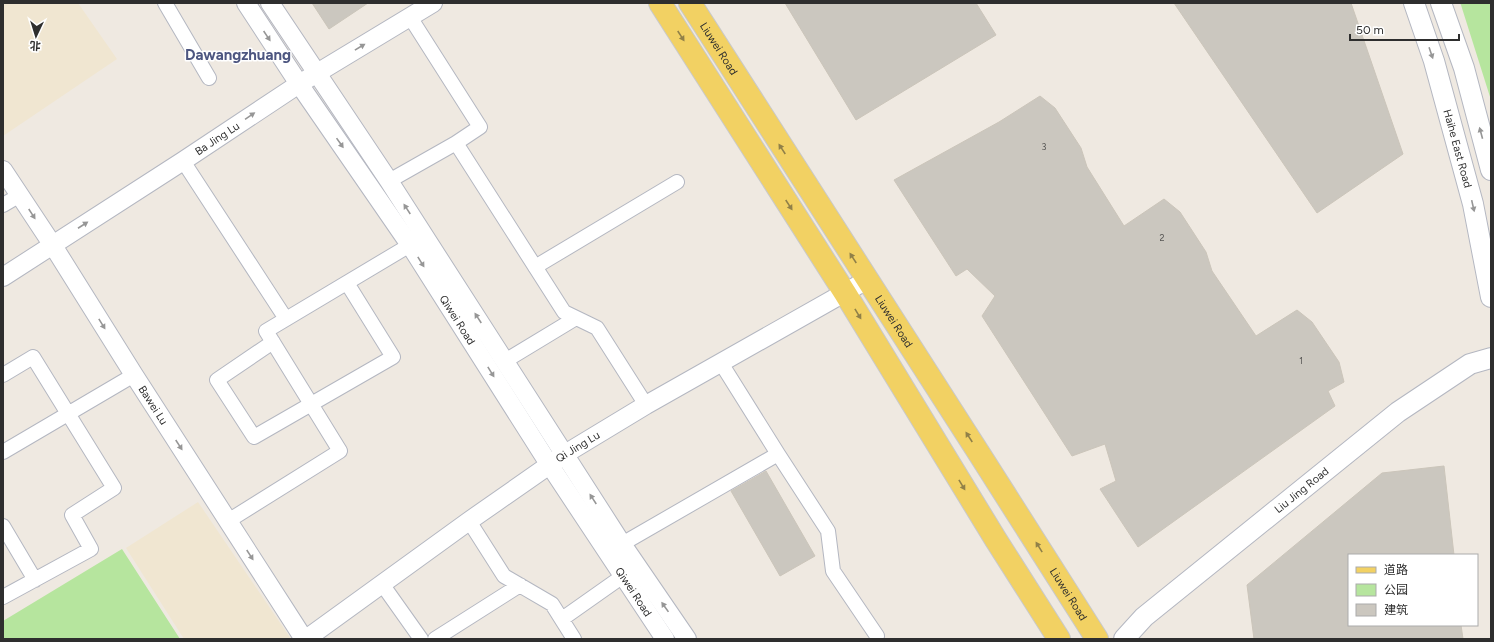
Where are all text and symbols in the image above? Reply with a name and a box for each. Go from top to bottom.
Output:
north arrow [16,16,56,56]
scale bar [1350,16,1459,42]
street label: Liuwei Road [697,20,741,77]
text: 50 m [1356,23,1384,37]
one-way arrow [264,30,271,42]
one-way arrow [677,31,685,41]
text: 北 [29,39,41,52]
one-way arrow [355,43,366,51]
district label: Dawangzhuang [185,46,291,64]
one-way arrow [1429,47,1435,59]
street label: Haihe East Road [1441,108,1475,189]
one-way arrow [245,112,256,120]
street label: Ba Jing Lu [192,119,242,158]
one-way arrow [1478,126,1484,138]
one-way arrow [336,138,344,149]
house number: 3 [1042,141,1047,152]
one-way arrow [779,143,786,154]
one-way arrow [785,199,792,210]
one-way arrow [1470,199,1476,212]
one-way arrow [404,203,411,215]
one-way arrow [29,208,36,220]
one-way arrow [77,221,88,229]
house number: 2 [1159,232,1165,243]
one-way arrow [849,252,856,264]
one-way arrow [418,256,425,268]
street label: Qiwei Road [437,293,478,347]
street label: Liuwei Road [872,293,916,350]
one-way arrow [854,309,862,319]
one-way arrow [474,313,482,324]
one-way arrow [98,319,106,329]
house number: 1 [1299,355,1303,366]
one-way arrow [487,367,495,377]
street label: Bawei Lu [136,383,171,427]
street label: Qi Jing Lu [553,428,602,465]
one-way arrow [965,432,973,442]
one-way arrow [176,440,183,451]
street label: Liu Jing Road [1272,464,1331,516]
one-way arrow [959,479,966,491]
one-way arrow [589,494,597,504]
one-way arrow [1035,542,1043,552]
one-way arrow [246,549,253,561]
legend [1348,554,1478,626]
text: 道路 [1384,563,1408,577]
street label: Qiwei Road [613,565,655,619]
street label: Liuwei Road [1047,565,1090,623]
text: 公园 [1384,583,1408,597]
one-way arrow [661,602,669,612]
text: 建筑 [1384,603,1408,617]

